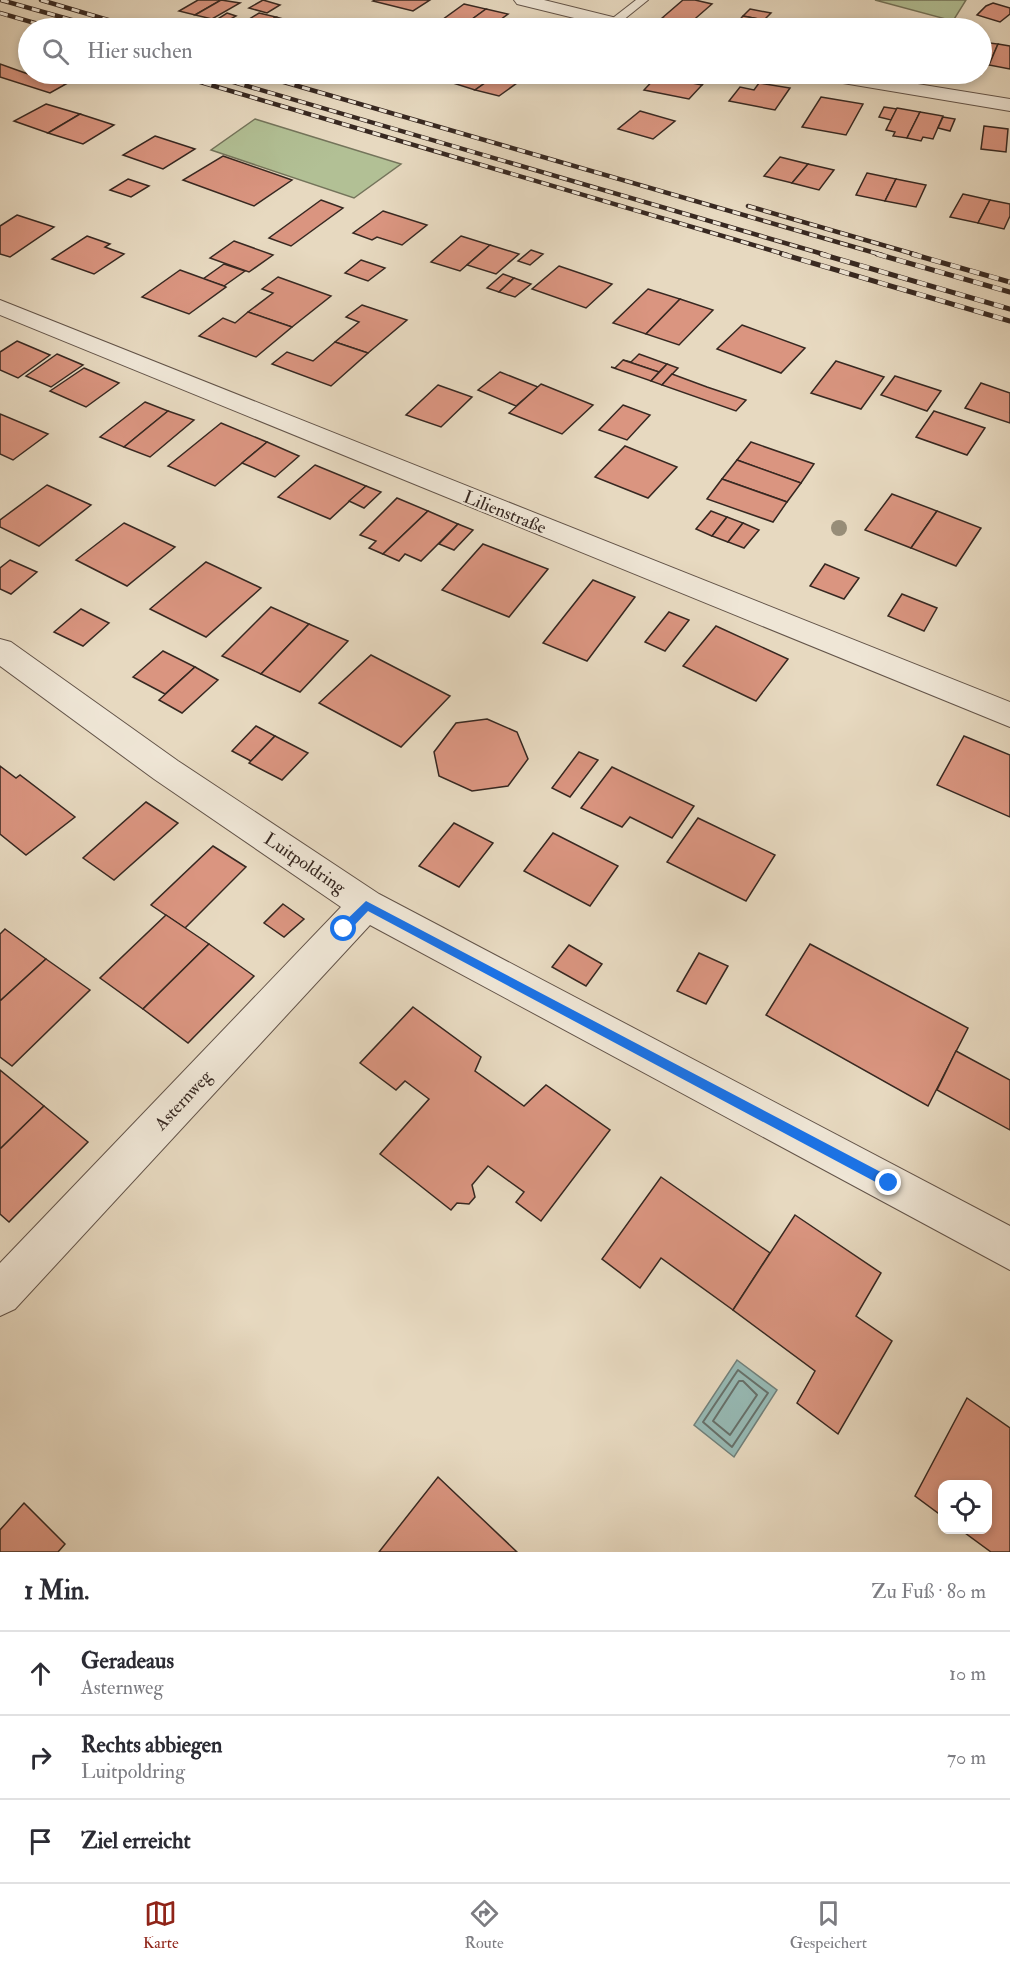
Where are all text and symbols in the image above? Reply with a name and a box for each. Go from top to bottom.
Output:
search box [18,18,992,84]
icon: search [39,35,72,68]
text: Hier suchen [87,37,193,65]
street label: Lilienstraße [460,485,550,540]
street label: Luitpoldring [259,828,351,900]
route start [330,915,356,941]
street label: Asternweg [149,1065,218,1136]
route end [875,1169,901,1195]
map controls [938,1480,992,1534]
button: locate [938,1480,992,1534]
text: 1 Min. [24,1575,89,1607]
text: Zu Fuß · 80 m [872,1579,986,1604]
text: Geradeaus [81,1647,174,1675]
icon: ahead [24,1657,57,1690]
text: 10 m [949,1661,986,1686]
text: Asternweg [81,1675,163,1700]
text: Rechts abbiegen [81,1731,222,1759]
icon: right [24,1741,57,1774]
text: 70 m [947,1745,986,1770]
text: Luitpoldring [81,1759,185,1784]
icon: arrive [24,1825,57,1858]
text: Ziel erreicht [81,1827,191,1855]
tab: Karte [143,1897,179,1953]
tab: Route [465,1897,504,1953]
tab: Gespeichert [790,1897,867,1953]

